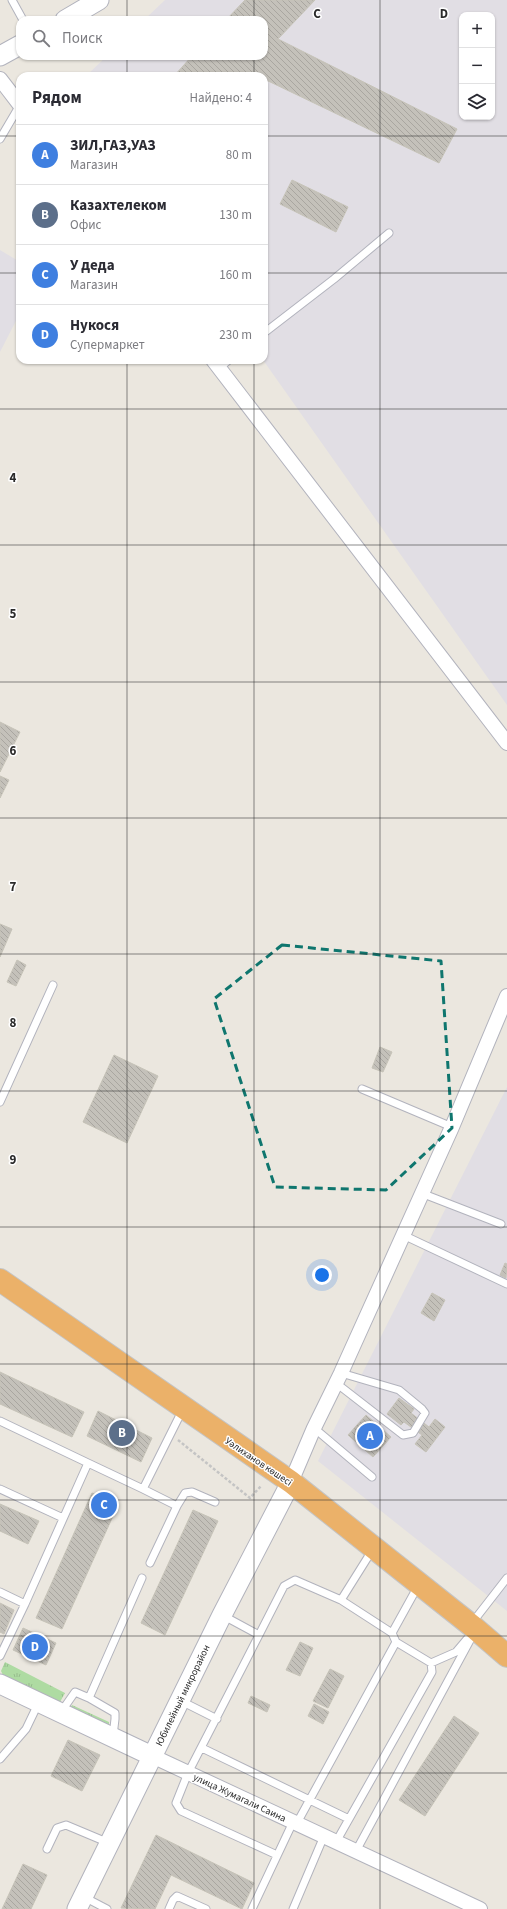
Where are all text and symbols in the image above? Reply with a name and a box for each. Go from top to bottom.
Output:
text: C [313,5,321,23]
text: D [440,5,448,23]
map controls [459,12,495,120]
button: + [459,12,495,48]
search box [16,16,268,60]
icon: search [30,27,52,49]
text: Поиск [62,28,103,49]
button: − [459,48,495,84]
button: layers [459,84,495,120]
text: Рядом [32,86,82,110]
text: Найдено: 4 [190,89,252,107]
text: ЗИЛ,ГАЗ,УАЗ [70,135,156,156]
text: A [41,146,49,164]
text: 80 m [226,146,252,164]
text: Магазин [70,156,118,174]
text: Казахтелеком [70,195,167,216]
text: B [41,206,49,224]
text: 130 m [219,206,252,224]
text: Офис [70,216,101,234]
text: У деда [70,255,115,276]
text: C [41,266,49,284]
text: 160 m [219,266,252,284]
text: Магазин [70,276,118,294]
text: Нукося [70,315,119,336]
text: D [41,326,49,344]
text: 230 m [219,326,252,344]
text: Супермаркет [70,336,145,354]
text: 4 [10,469,17,487]
text: 5 [10,605,17,623]
text: 6 [10,742,17,760]
text: 7 [10,878,17,896]
text: 8 [10,1014,17,1032]
text: 9 [10,1151,17,1169]
your location [312,1265,332,1285]
pin: B [109,1418,135,1448]
pin: A [357,1421,383,1451]
street label: Уәлиханов көшесі [222,1434,295,1490]
pin: C [91,1490,117,1520]
pin: D [22,1632,48,1662]
street label: Юбилейный микрорайон [152,1642,214,1748]
street label: улица Жумагали Саина [191,1770,288,1826]

